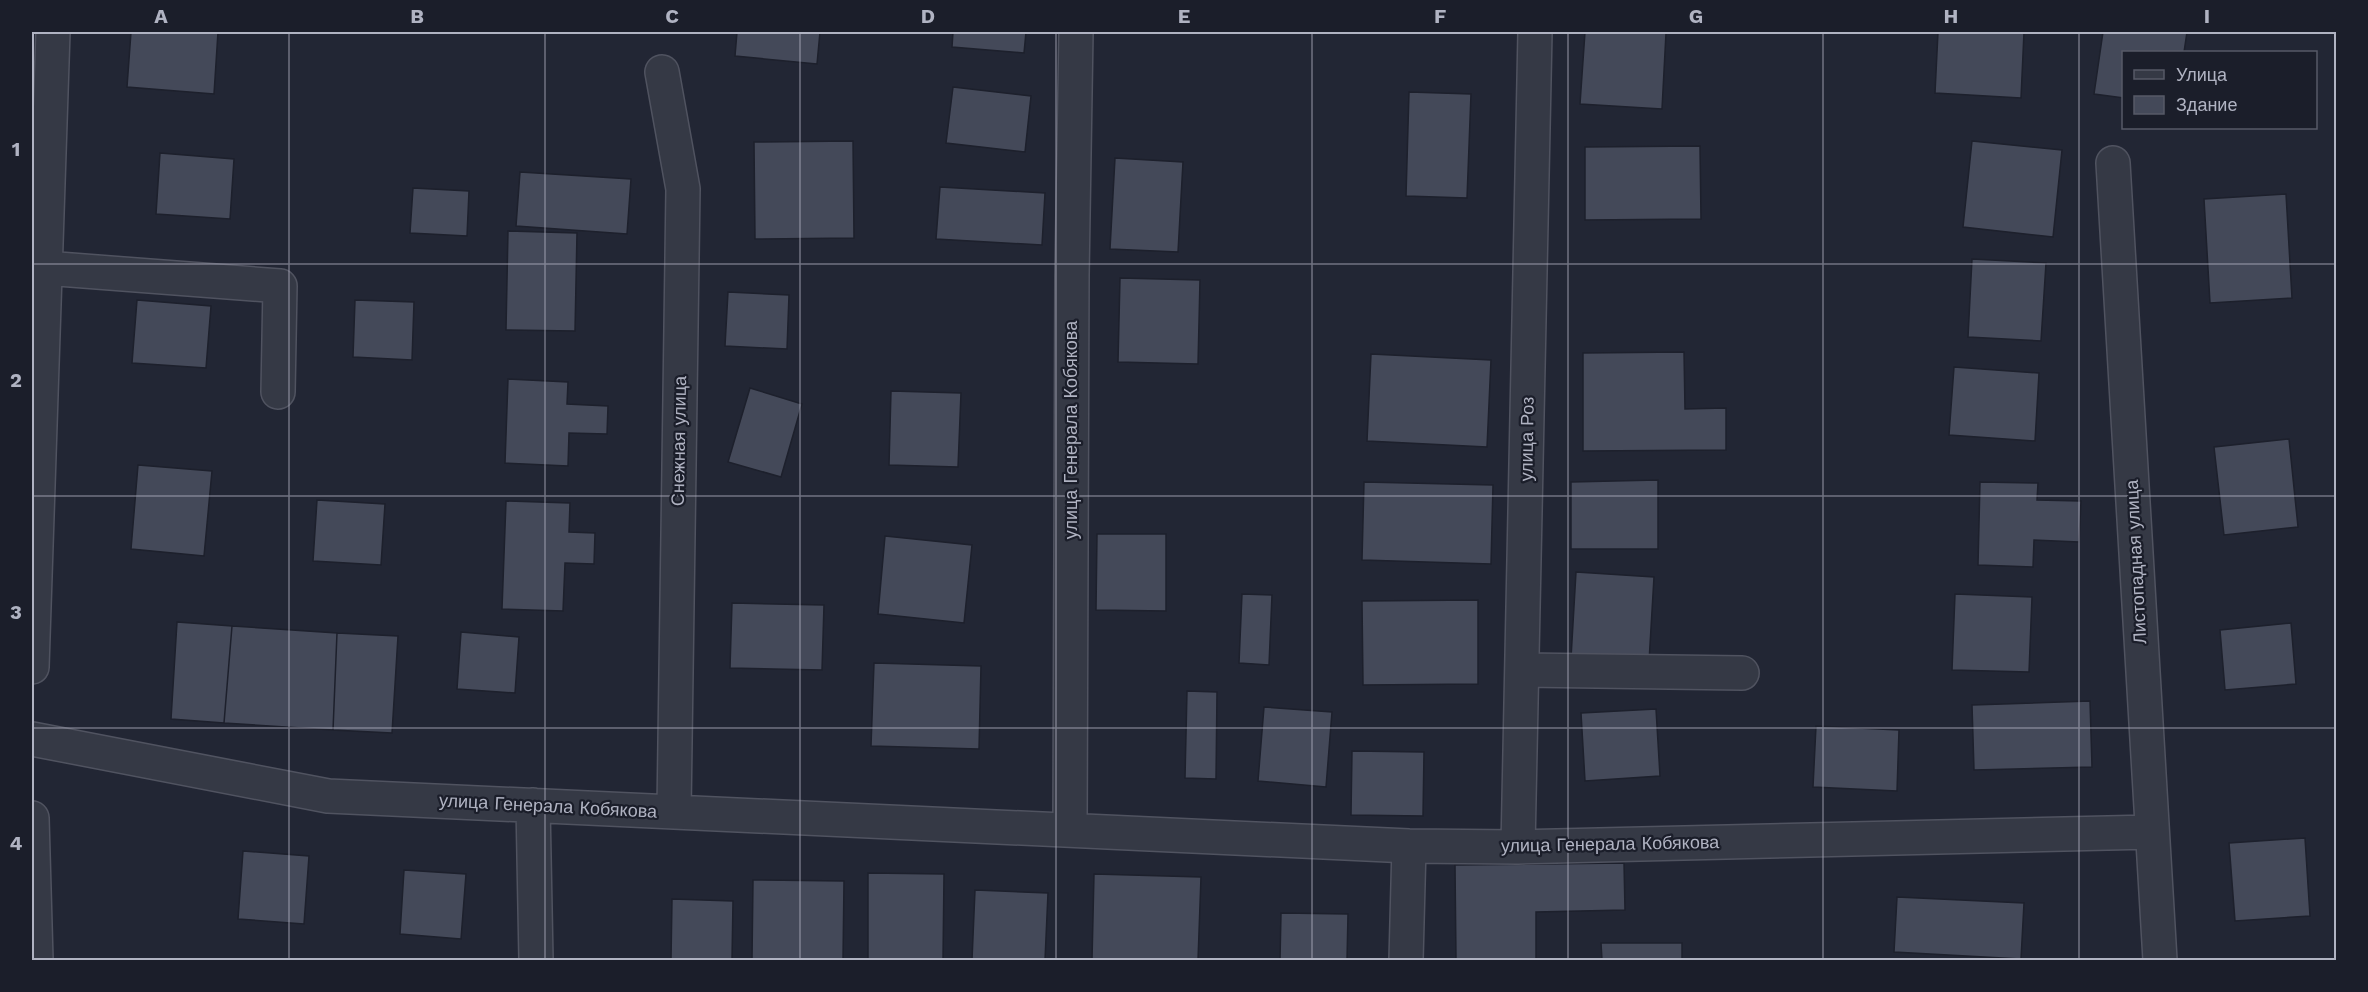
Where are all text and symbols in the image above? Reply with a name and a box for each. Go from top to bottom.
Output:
text: A [154,4,168,28]
text: B [410,4,424,28]
text: C [665,4,679,28]
text: D [921,4,935,28]
text: E [1178,4,1190,28]
text: F [1434,4,1446,28]
text: G [1689,4,1703,28]
text: H [1944,4,1958,28]
text: I [2204,4,2210,28]
legend [2122,51,2317,129]
text: Улица [2176,64,2228,85]
text: Здание [2176,94,2237,115]
text: 1 [12,137,20,161]
street label: улица Генерала Кобякова [1060,320,1081,539]
text: 2 [10,368,22,392]
street label: Снежная улица [667,375,690,506]
street label: улица Роз [1515,396,1538,482]
street label: Листопадная улица [2121,478,2150,645]
text: 3 [10,600,22,624]
street label: улица Генерала Кобякова [438,789,659,822]
text: 4 [10,831,23,855]
street label: улица Генерала Кобякова [1501,831,1720,856]

